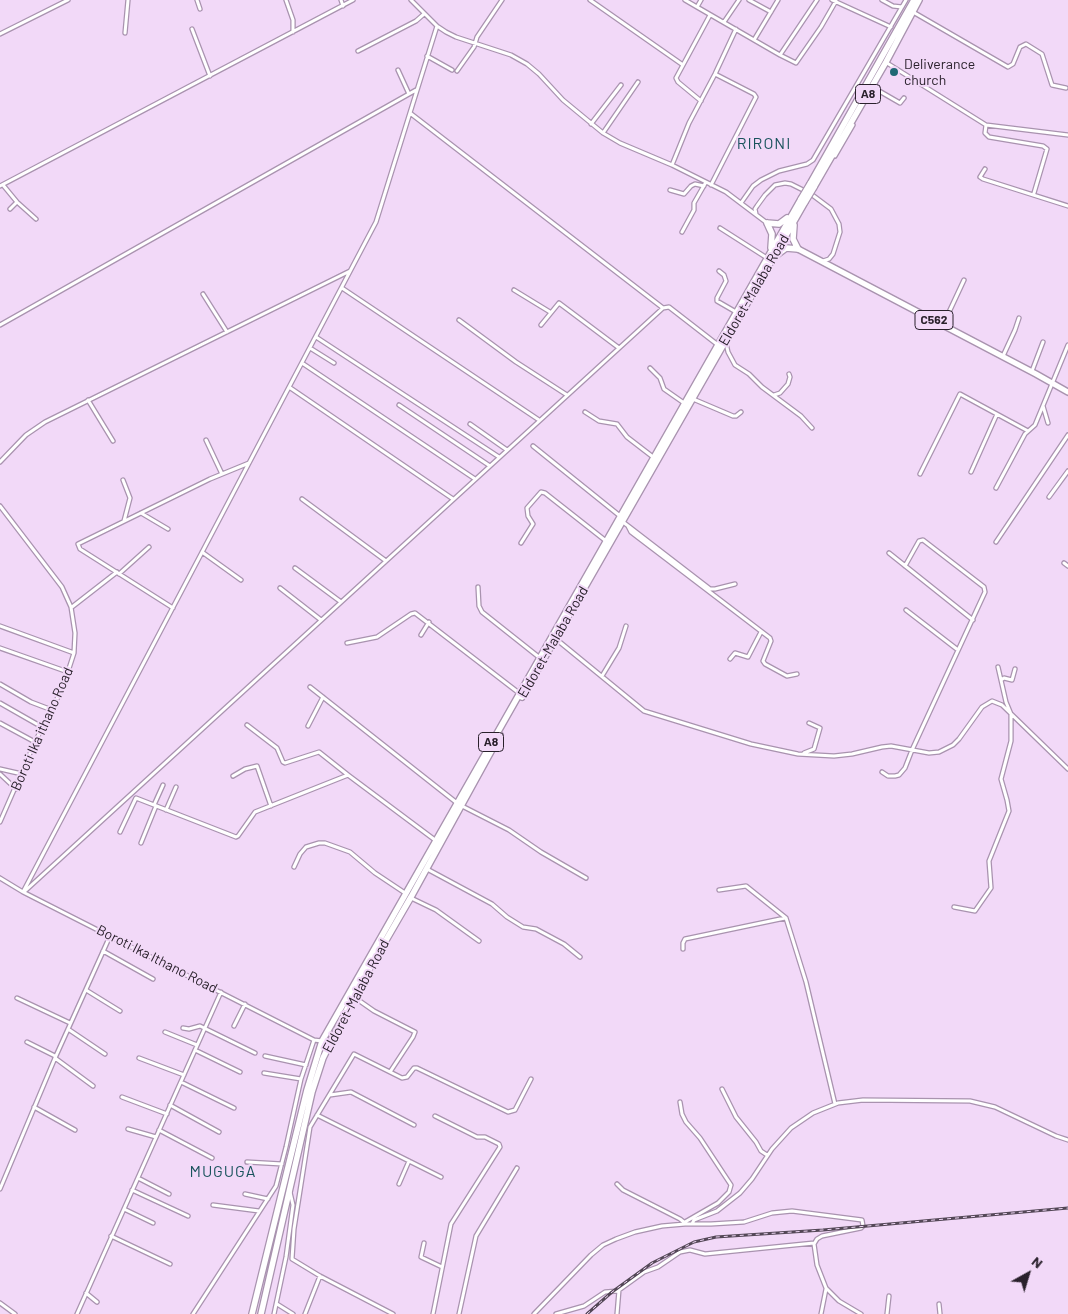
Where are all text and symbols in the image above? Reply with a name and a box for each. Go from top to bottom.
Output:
place label: Deliverance church [904,56,975,88]
marker: Deliverance church [888,66,900,78]
road number: A8 [856,85,880,104]
district label: RIRONI [736,134,792,154]
street label: Eldoret-Malaba Road [715,231,793,349]
road number: C562 [915,310,953,330]
street label: Eldoret-Malaba Road [514,583,592,701]
street label: Boroti Ika ithano Road [7,665,77,793]
road number: A8 [478,732,504,752]
street label: Boroti Ika Ithano Road [94,921,220,997]
street label: Eldoret-Malaba Road [319,936,393,1056]
district label: MUGUGA [189,1162,257,1182]
north arrow [1003,1249,1053,1299]
text: N [1029,1252,1047,1271]

